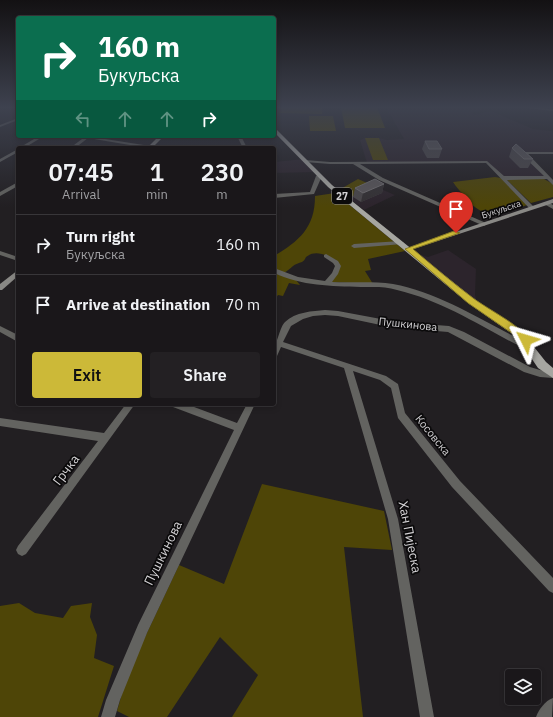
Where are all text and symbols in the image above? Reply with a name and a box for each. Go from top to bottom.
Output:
text: 160 m [98,28,180,65]
icon: right [32,32,84,84]
text: Букуљска [98,64,180,87]
icon: left [72,108,94,130]
icon: ahead [114,108,136,130]
icon: ahead [156,108,178,130]
icon: right [198,108,220,130]
text: 07:45 [48,156,114,188]
text: 1 [150,156,164,188]
text: 230 [200,156,244,188]
text: Arrival [62,186,100,203]
text: min [146,186,168,203]
text: m [216,186,228,203]
road number: 27 [332,188,352,204]
pin [439,192,473,233]
street label: Букуљска [480,197,522,221]
icon: arrive [445,198,467,220]
text: Turn right [66,227,135,246]
icon: right [32,234,54,256]
text: 160 m [216,235,260,254]
text: Букуљска [66,246,125,263]
icon: arrive [32,294,54,316]
text: Arrive at destination [66,295,210,314]
text: 70 m [225,295,260,314]
street label: Пушкинова [378,314,438,334]
position arrow [505,319,547,361]
button: Exit [32,352,142,398]
button: Share [150,352,260,398]
street label: Косовска [412,412,454,458]
street label: Грчка [49,451,83,489]
street label: Хан Пијеска [395,500,425,575]
street label: Пушкинова [140,518,186,588]
map controls [505,669,541,705]
button: layers [505,669,541,705]

